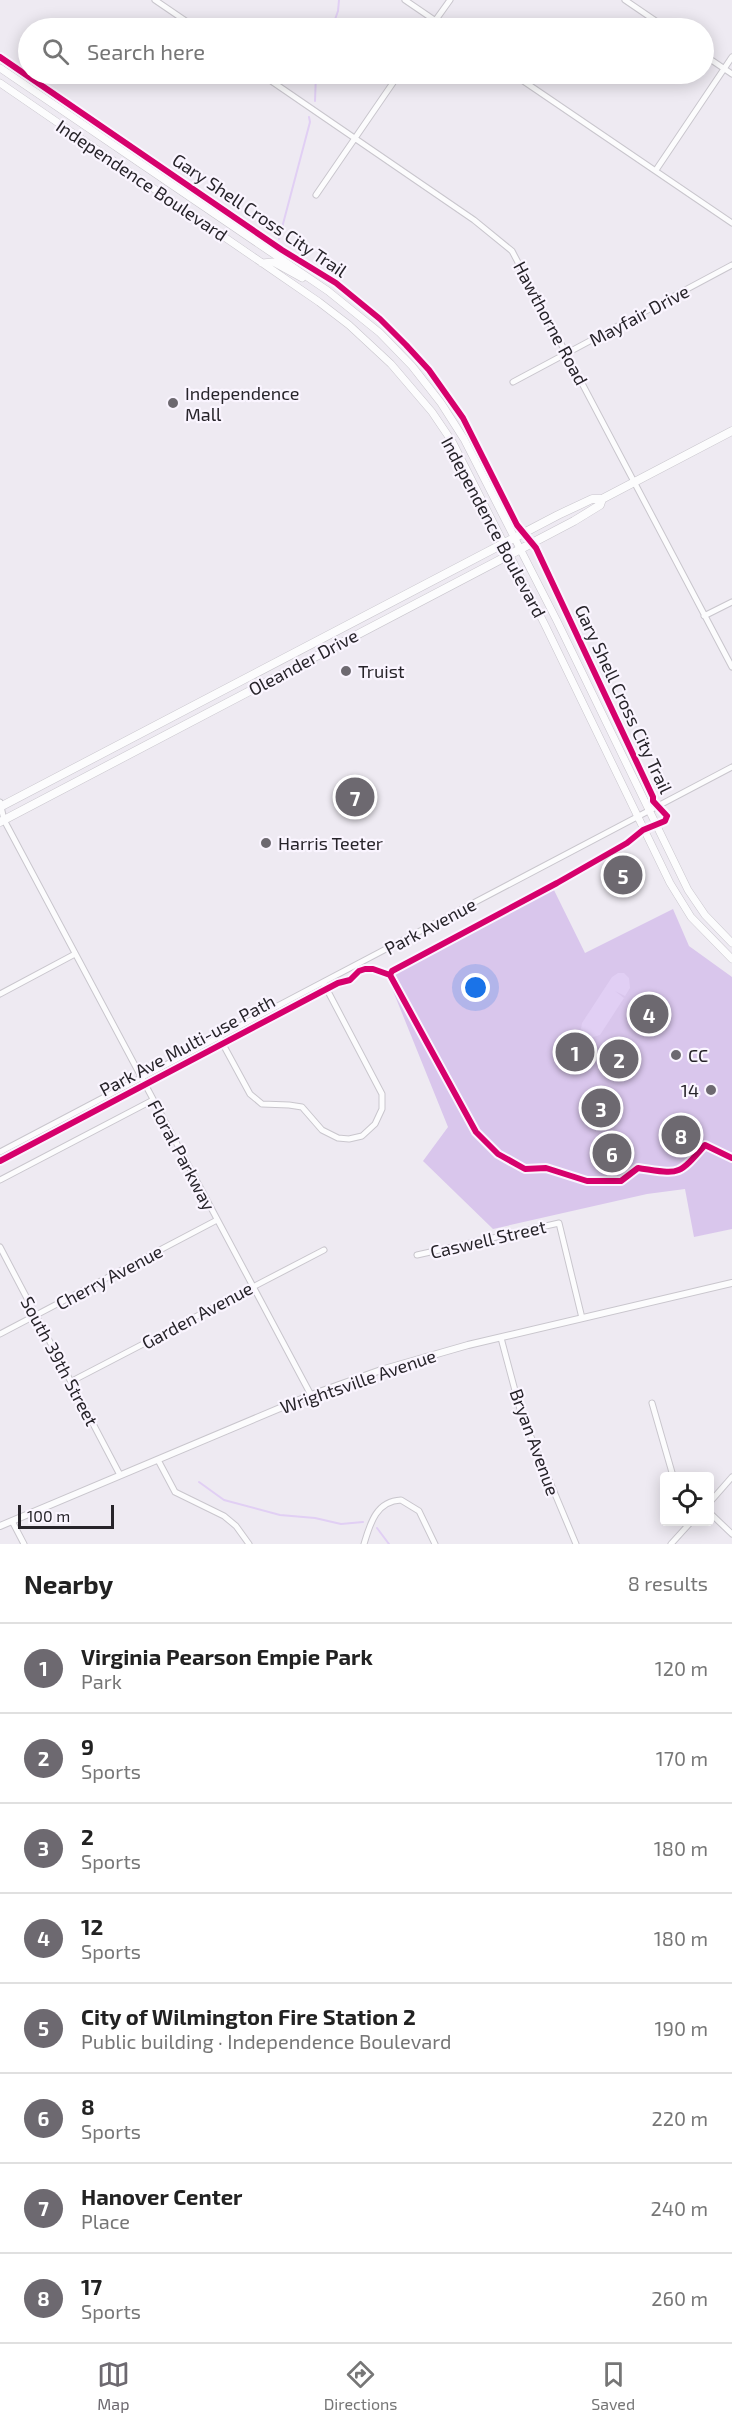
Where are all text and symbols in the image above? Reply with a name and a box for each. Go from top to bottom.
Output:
search box [18,18,714,84]
icon: search [39,35,72,68]
text: Search here [87,38,205,64]
street label: Independence Boulevard [52,114,232,246]
street label: Gary Shell Cross City Trail [169,148,352,282]
street label: Hawthorne Road [509,257,593,389]
street label: Mayfair Drive [585,279,693,351]
place label: Independence Mall [185,382,299,425]
marker: Independence Mall [166,396,180,410]
street label: Independence Boulevard [437,433,551,621]
street label: Gary Shell Cross City Trail [571,601,678,797]
street label: Oleander Drive [244,624,362,700]
place label: Truist [358,660,405,682]
marker: Truist [339,664,353,678]
pin: 7 [336,774,374,820]
place label: Harris Teeter [278,832,383,854]
marker: Harris Teeter [259,836,273,850]
pin: 5 [604,852,642,898]
street label: Park Avenue [380,893,480,959]
your location [461,973,490,1002]
street label: Park Ave Multi-use Path [95,989,279,1101]
pin: 4 [630,992,668,1036]
pin: 1 [556,1030,594,1074]
pin: 2 [600,1036,638,1082]
place label: CC [688,1044,708,1066]
marker: CC [669,1048,683,1062]
place label: 14 [681,1079,699,1101]
marker: 14 [704,1083,718,1097]
pin: 3 [582,1086,620,1130]
street label: Floral Parkway [144,1096,221,1215]
pin: 8 [662,1112,700,1158]
pin: 6 [592,1130,632,1176]
street label: Caswell Street [428,1215,548,1263]
street label: Cherry Avenue [52,1240,166,1314]
street label: Garden Avenue [138,1277,256,1353]
street label: South 39th Street [17,1292,103,1430]
street label: Wrightsville Avenue [277,1344,439,1418]
street label: Bryan Avenue [505,1386,565,1498]
map controls [660,1472,714,1526]
button: locate [660,1472,714,1526]
scale bar [18,1502,114,1530]
text: 100 m [27,1506,70,1525]
text: Nearby [24,1568,113,1599]
text: 8 results [628,1571,708,1595]
text: Virginia Pearson Empie Park [81,1643,373,1669]
text: 1 [39,1656,48,1680]
text: 120 m [655,1656,708,1680]
text: Park [81,1669,122,1693]
text: 9 [81,1733,94,1759]
text: 2 [38,1746,49,1770]
text: 170 m [656,1746,708,1770]
text: Sports [81,1759,141,1783]
text: 2 [81,1823,94,1849]
text: 3 [38,1836,49,1860]
text: 180 m [654,1836,708,1860]
text: Sports [81,1849,141,1873]
text: 12 [81,1913,103,1939]
text: 4 [37,1926,50,1950]
text: 180 m [654,1926,708,1950]
text: Sports [81,1939,141,1963]
text: City of Wilmington Fire Station 2 [81,2003,416,2029]
text: 5 [38,2016,49,2040]
text: 190 m [655,2016,708,2040]
text: Public building · Independence Boulevard [81,2029,451,2053]
text: 8 [81,2093,95,2119]
text: 6 [38,2106,49,2130]
text: 220 m [651,2106,708,2130]
text: Sports [81,2119,141,2143]
text: Hanover Center [81,2183,243,2209]
text: 7 [38,2196,49,2220]
text: 240 m [650,2196,708,2220]
text: Place [81,2209,130,2233]
text: 17 [81,2273,102,2299]
text: 8 [37,2286,50,2310]
text: 260 m [651,2286,708,2310]
text: Sports [81,2299,141,2323]
tab: Map [97,2358,130,2413]
tab: Directions [324,2358,397,2413]
tab: Saved [591,2358,635,2413]

